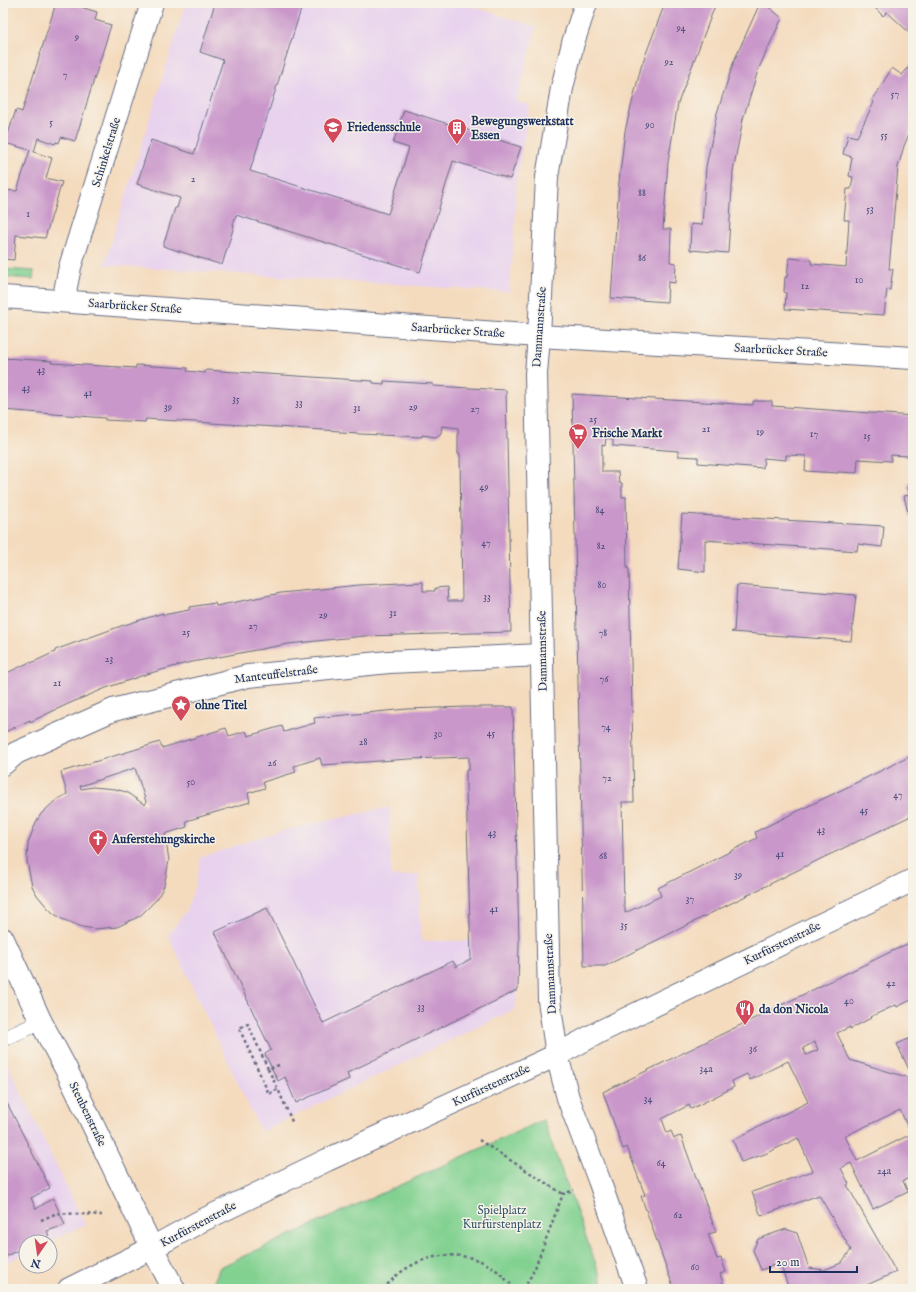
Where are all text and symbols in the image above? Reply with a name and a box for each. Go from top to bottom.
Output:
house number: 94 [675,22,686,35]
house number: 9 [74,31,79,44]
house number: 92 [663,56,674,69]
house number: 7 [63,69,68,82]
house number: 57 [891,88,899,101]
place label: Bewegungswerkstatt Essen [471,114,574,143]
street label: Schinkelstraße [89,115,124,189]
house number: 5 [49,116,53,129]
school or university icon: Friedensschule [322,116,344,144]
building icon: Bewegungswerkstatt Essen [446,117,468,145]
house number: 90 [644,119,655,132]
place label: Friedensschule [347,120,421,135]
house number: 55 [880,129,888,142]
house number: 2 [191,173,196,186]
house number: 88 [638,187,646,200]
house number: 53 [866,203,874,216]
house number: 1 [26,208,30,221]
house number: 86 [638,252,647,265]
house number: 10 [855,274,863,287]
house number: 12 [801,280,810,293]
street label: Dammannstraße [529,286,550,368]
street label: Saarbrücker Straße [88,296,183,317]
street label: Saarbrücker Straße [411,320,506,341]
street label: Saarbrücker Straße [734,341,829,360]
house number: 43 [37,364,46,377]
house number: 43 [22,382,31,395]
house number: 41 [84,387,93,400]
house number: 35 [232,393,240,406]
house number: 33 [295,397,303,410]
house number: 39 [164,401,172,414]
house number: 29 [408,401,418,414]
house number: 31 [353,402,361,415]
house number: 27 [470,403,480,416]
house number: 25 [589,413,598,426]
supermarket icon: Frische Markt [567,422,589,450]
house number: 21 [702,423,710,436]
place label: Frische Markt [592,426,663,441]
house number: 19 [756,426,764,439]
house number: 17 [810,428,819,441]
house number: 15 [863,430,871,443]
house number: 49 [479,481,489,494]
house number: 84 [596,504,605,517]
house number: 47 [481,537,491,550]
house number: 82 [597,540,606,553]
house number: 80 [598,579,606,592]
house number: 33 [483,591,491,604]
house number: 31 [389,607,397,620]
house number: 29 [318,609,328,622]
street label: Dammannstraße [534,610,551,692]
house number: 27 [248,620,258,633]
house number: 25 [182,626,191,639]
house number: 78 [599,627,607,640]
house number: 23 [105,653,113,666]
street label: Manteuffelstraße [233,662,319,687]
house number: 76 [600,673,609,686]
house number: 21 [53,677,61,690]
place icon: ohne Titel [170,694,192,722]
place label: ohne Titel [195,698,248,713]
house number: 74 [601,721,611,734]
house number: 45 [487,727,496,740]
house number: 30 [434,728,442,741]
house number: 28 [359,736,367,749]
house number: 26 [268,757,277,770]
house number: 72 [602,772,612,785]
house number: 50 [187,776,195,789]
house number: 47 [893,789,903,802]
house number: 45 [860,804,869,817]
house number: 43 [817,824,826,837]
house number: 43 [488,827,497,840]
church icon: Auferstehungskirche [87,828,109,856]
place label: Auferstehungskirche [111,832,216,848]
house number: 41 [776,848,785,861]
house number: 68 [599,850,607,863]
house number: 39 [734,869,742,882]
house number: 37 [686,893,695,906]
house number: 41 [490,903,499,916]
street label: Kurfürstenstraße [741,918,824,969]
house number: 35 [620,919,628,932]
street label: Dammannstraße [541,933,560,1015]
house number: 42 [886,977,896,990]
house number: 40 [844,995,854,1008]
restaurant icon: da don Nicola [734,998,756,1026]
house number: 33 [417,1001,425,1014]
place label: da don Nicola [759,1002,829,1017]
house number: 36 [749,1043,758,1056]
street label: Kurfürstenstraße [450,1061,533,1110]
house number: 34a [700,1063,713,1076]
street label: Steubenstraße [65,1079,110,1149]
house number: 34 [644,1093,652,1106]
house number: 64 [656,1157,666,1170]
house number: 24a [877,1165,892,1178]
street label: Kurfürstenstraße [158,1198,239,1251]
park label: Spielplatz Kurfürstenplatz [462,1203,542,1233]
house number: 62 [674,1209,683,1222]
north arrow [18,1234,58,1274]
scale bar [770,1248,857,1274]
text: N [29,1255,43,1271]
text: 20 m [776,1255,799,1270]
house number: 60 [690,1261,700,1274]

